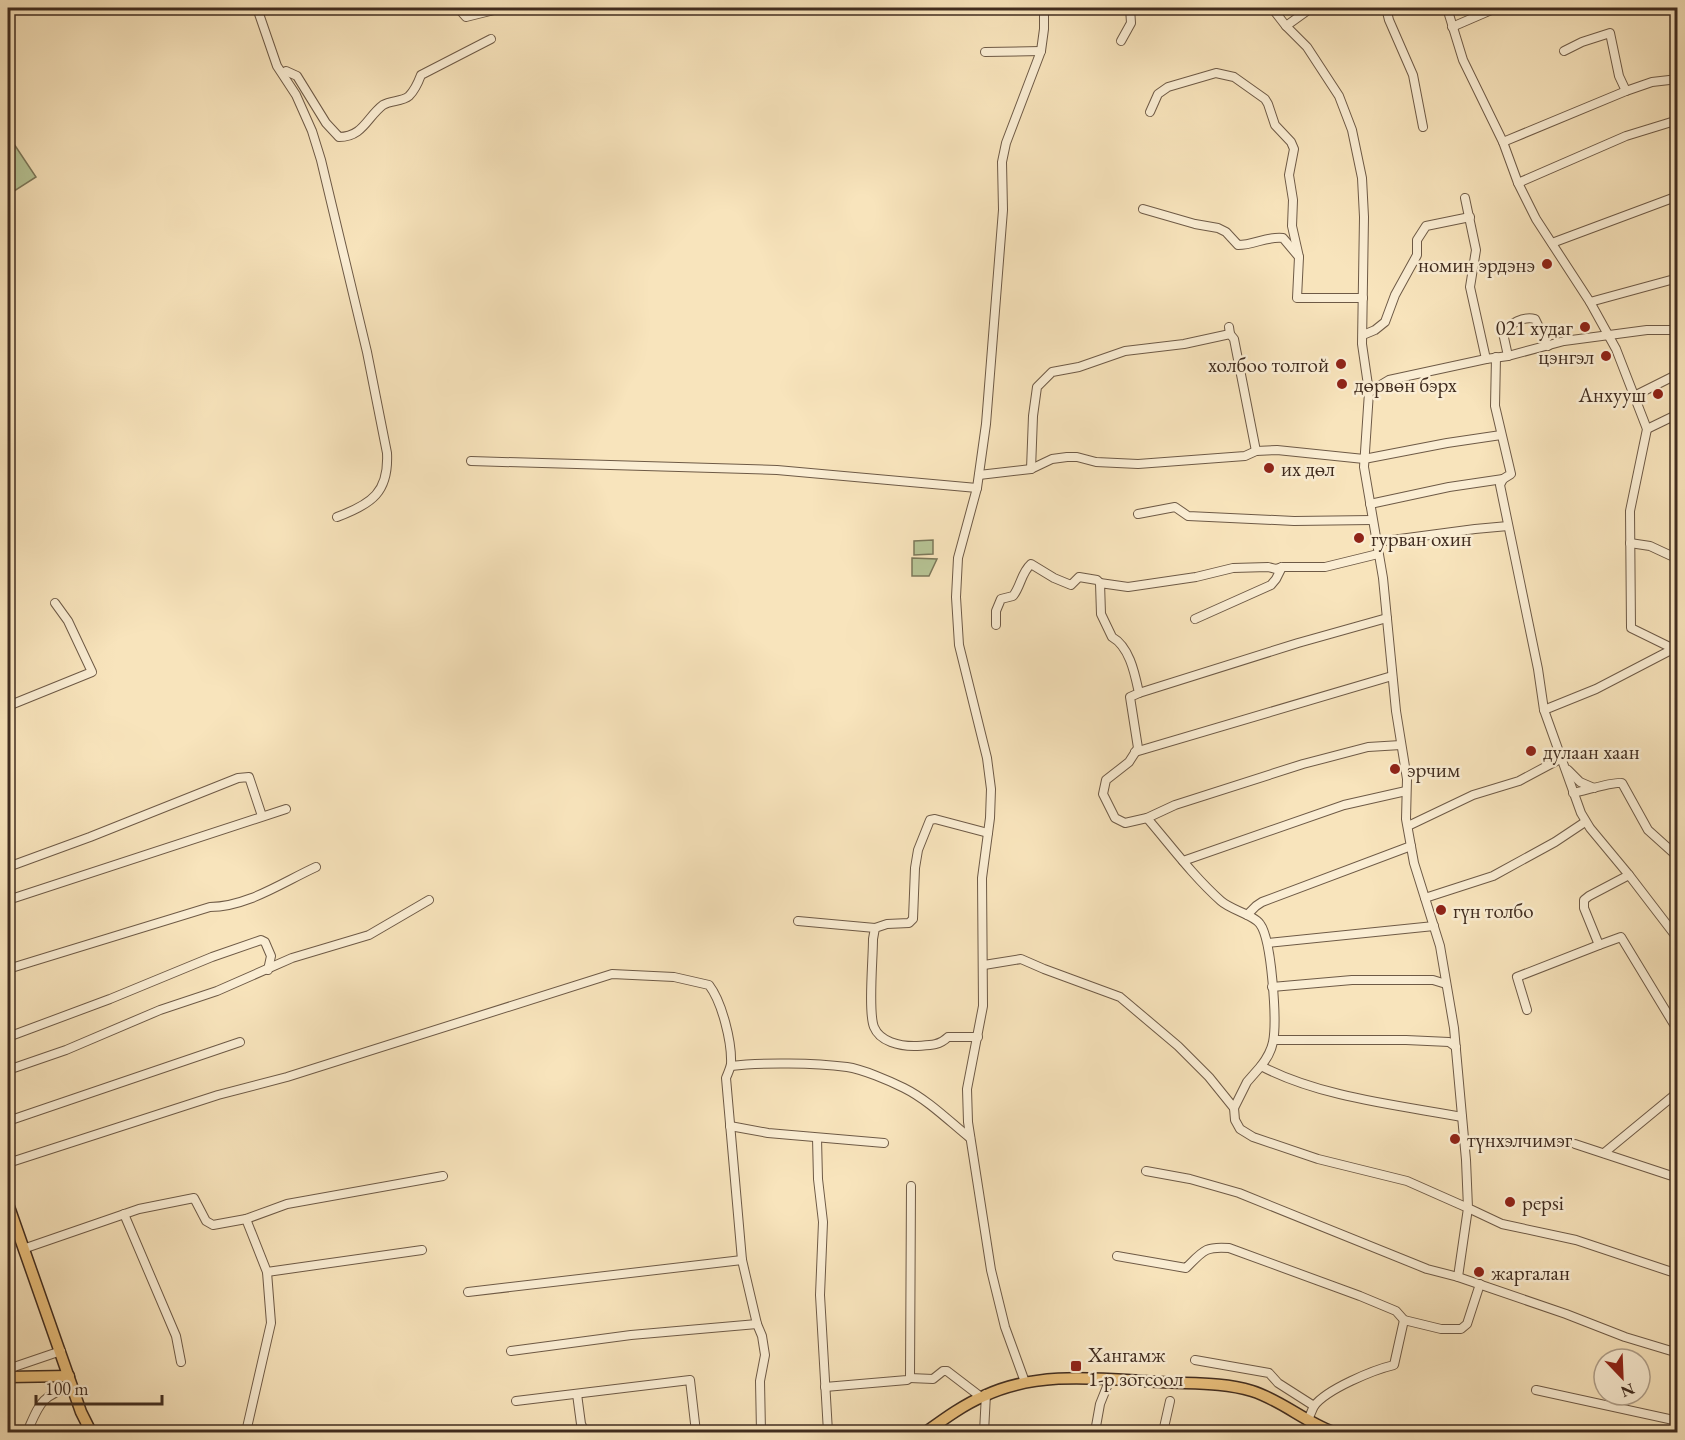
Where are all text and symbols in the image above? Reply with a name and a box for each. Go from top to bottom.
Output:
place label: номин эрдэнэ [1418,251,1535,278]
marker: номин эрдэнэ [1540,257,1554,271]
place label: 021 худаг [1495,314,1574,341]
marker: 021 худаг [1578,320,1592,334]
place label: цэнгэл [1538,343,1594,370]
marker: цэнгэл [1599,349,1613,363]
place label: холбоо толгой [1208,351,1329,378]
marker: холбоо толгой [1334,357,1348,371]
place label: дөрвөн бэрх [1354,371,1457,398]
marker: дөрвөн бэрх [1335,377,1349,391]
place label: Анхууш [1578,381,1646,408]
marker: Анхууш [1651,387,1665,401]
place label: их дөл [1281,455,1335,482]
marker: их дөл [1262,461,1276,475]
place label: гурван охин [1371,525,1472,552]
marker: гурван охин [1352,531,1366,545]
place label: дулаан хаан [1543,738,1640,765]
marker: дулаан хаан [1524,744,1538,758]
place label: эрчим [1407,756,1460,783]
marker: эрчим [1388,762,1402,776]
place label: гүн толбо [1453,897,1534,924]
marker: гүн толбо [1434,903,1448,917]
place label: түнхэлчимэг [1467,1126,1573,1153]
marker: түнхэлчимэг [1448,1132,1462,1146]
place label: pepsi [1522,1189,1564,1216]
marker: pepsi [1503,1195,1517,1209]
place label: жаргалан [1491,1259,1570,1286]
marker: жаргалан [1472,1265,1486,1279]
place label: Хангамж 1-р зогсоол [1087,1341,1183,1392]
north arrow [1592,1347,1652,1407]
marker: Хангамж 1-р зогсоол [1069,1359,1083,1373]
scale bar [36,1368,162,1406]
text: 100 m [45,1377,89,1400]
text: N [1618,1378,1638,1403]

